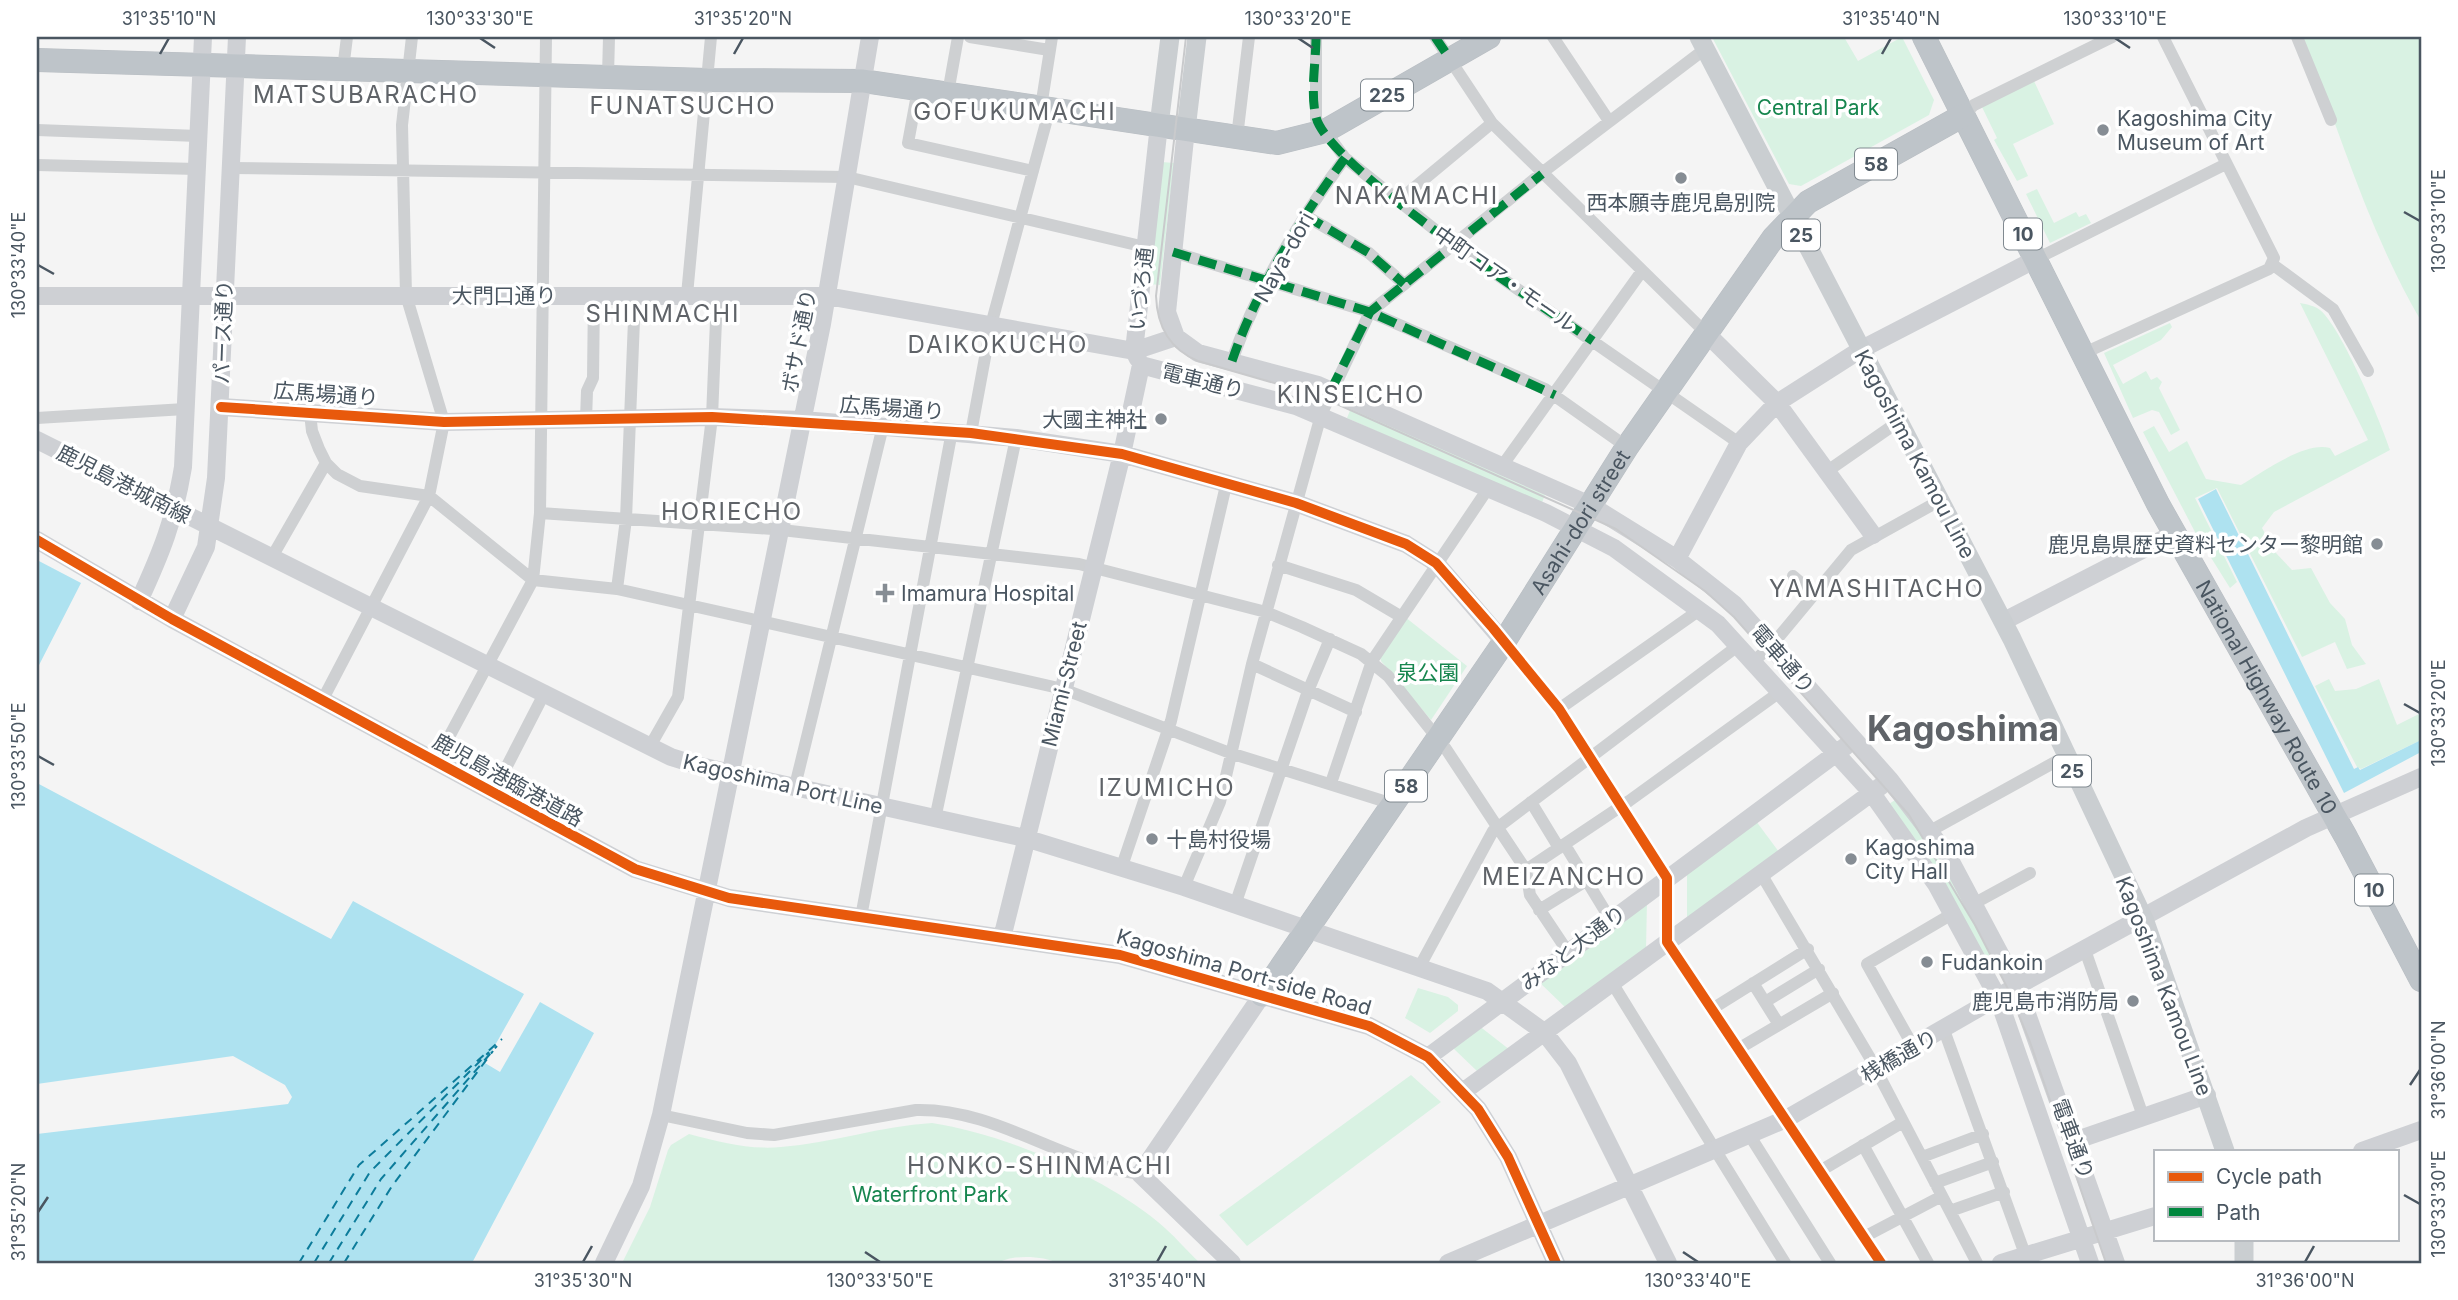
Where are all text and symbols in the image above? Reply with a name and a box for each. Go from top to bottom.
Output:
text: 31°35'10"N [122,8,216,29]
text: 130°33'30"E [426,8,534,29]
text: 31°35'20"N [694,8,792,29]
text: 130°33'20"E [1244,8,1352,29]
text: 31°35'40"N [1842,8,1940,29]
text: 130°33'10"E [2063,8,2167,29]
district label: MATSUBARACHO [253,80,479,109]
road number: 225 [1361,80,1413,110]
district label: FUNATSUCHO [589,91,777,120]
park label: Central Park [1757,95,1880,120]
district label: GOFUKUMACHI [913,97,1117,126]
place label: Kagoshima City Museum of Art [2117,106,2273,155]
marker: Kagoshima City Museum of Art [2095,122,2111,138]
road number: 58 [1855,148,1897,180]
text: 130°33'10"E [2428,169,2449,273]
marker: 西本願寺鹿児島別院 [1673,170,1689,186]
district label: NAKAMACHI [1335,181,1499,210]
place label: 西本願寺鹿児島別院 [1587,190,1776,215]
street label: Naya-dori [1249,208,1319,306]
text: 130°33'40"E [8,212,29,318]
road number: 10 [2004,218,2042,250]
road number: 25 [1782,219,1820,250]
street label: 中町コア・モール [1429,221,1581,337]
street label: いづろ通 [1124,246,1158,332]
street label: パース通り [209,280,237,384]
street label: 大門口通り [452,283,557,308]
street label: ボサド通り [777,287,821,395]
district label: SHINMACHI [586,299,741,328]
district label: DAIKOKUCHO [908,330,1088,359]
street label: Kagoshima Kamou Line [1849,345,1981,563]
street label: 電車通り [1159,359,1247,403]
street label: 広馬場通り [273,378,379,410]
district label: KINSEICHO [1277,380,1425,409]
street label: 広馬場通り [839,392,945,424]
place label: 大國主神社 [1042,407,1147,432]
marker: 大國主神社 [1153,411,1169,427]
street label: 鹿児島港城南線 [53,439,195,529]
street label: Asahi-dori street [1525,445,1635,599]
district label: HORIECHO [661,497,803,526]
place label: 鹿児島県歴史資料センター黎明館 [2048,532,2363,557]
marker: 鹿児島県歴史資料センター黎明館 [2369,536,2385,552]
district label: YAMASHITACHO [1769,574,1985,603]
street label: National Highway Route 10 [2191,576,2343,818]
place label: Imamura Hospital [901,581,1074,606]
marker: Imamura Hospital [875,583,895,603]
street label: Miami-Street [1036,619,1092,749]
street label: 電車通り [1746,619,1820,699]
text: 130°33'20"E [2428,659,2449,767]
park label: 泉公園 [1397,660,1460,685]
text: 130°33'50"E [8,702,29,810]
district label: Kagoshima [1867,707,2059,749]
street label: 鹿児島港臨港道路 [428,728,588,832]
street label: Kagoshima Port Line [681,749,885,819]
road number: 25 [2053,756,2091,786]
road number: 58 [1385,771,1427,802]
district label: IZUMICHO [1098,773,1236,802]
place label: 十島村役場 [1166,827,1271,852]
marker: 十島村役場 [1144,831,1160,847]
place label: Kagoshima City Hall [1865,835,1975,884]
marker: Kagoshima City Hall [1843,851,1859,867]
district label: MEIZANCHO [1482,862,1646,891]
street label: Kagoshima Kamou Line [2111,873,2217,1099]
road number: 10 [2355,874,2393,906]
street label: みなと大通り [1515,900,1631,996]
street label: Kagoshima Port-side Road [1114,924,1374,1020]
place label: Fudankoin [1941,950,2043,975]
marker: Fudankoin [1919,954,1935,970]
place label: 鹿児島市消防局 [1972,989,2119,1014]
marker: 鹿児島市消防局 [2125,993,2141,1009]
text: 31°36'00"N [2428,1021,2449,1119]
street label: 桟橋通り [1856,1024,1942,1088]
street label: 電車通り [2047,1095,2099,1183]
legend [2154,1150,2398,1240]
text: 130°33'30"E [2428,1150,2449,1258]
district label: HONKO-SHINMACHI [907,1151,1173,1180]
text: 31°35'20"N [8,1163,29,1261]
text: Cycle path [2216,1164,2322,1189]
park label: Waterfront Park [852,1182,1009,1207]
text: Path [2216,1200,2261,1225]
text: 31°35'30"N [534,1270,632,1291]
text: 130°33'50"E [826,1270,934,1291]
text: 31°35'40"N [1108,1270,1206,1291]
text: 130°33'40"E [1645,1270,1751,1291]
text: 31°36'00"N [2256,1270,2354,1291]

